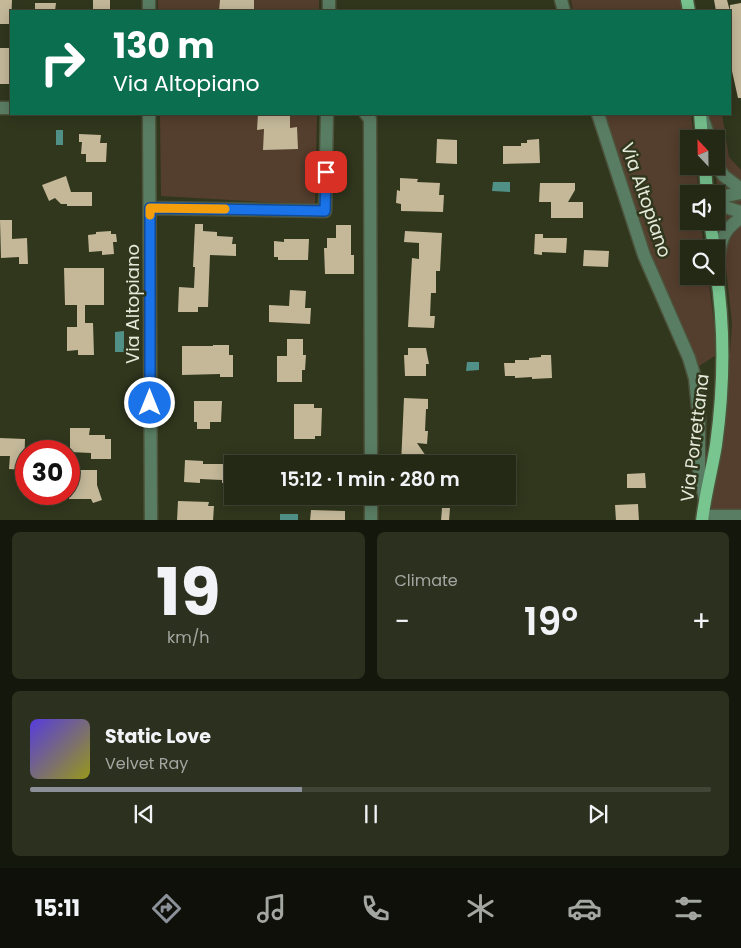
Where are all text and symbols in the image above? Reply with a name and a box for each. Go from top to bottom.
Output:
text: 130 m [113,21,215,70]
icon: right [30,30,95,95]
text: Via Altopiano [113,68,260,99]
north arrow [680,130,725,175]
map controls [680,130,725,285]
street label: Via Altopiano [615,139,678,261]
pin [305,151,347,193]
icon: arrive [312,158,340,186]
button: sound [680,185,725,230]
button: search [680,240,725,285]
street label: Via Altopiano [120,244,145,364]
street label: Via Porrettana [674,372,715,504]
position arrow [123,376,175,428]
speed limit sign: 30 [15,440,80,505]
text: 15:12 · 1 min · 280 m [280,466,460,493]
text: 19 [156,547,220,638]
text: Climate [395,569,458,592]
text: 19° [524,595,578,648]
text: − [395,602,410,641]
text: + [692,602,711,641]
text: km/h [167,626,210,649]
text: Static Love [105,723,211,750]
text: Velvet Ray [105,752,188,775]
icon: previous [130,800,158,828]
icon: pause [357,800,385,828]
icon: next [584,800,612,828]
icon: directions [149,891,184,926]
icon: music [254,891,289,926]
icon: phone [358,891,393,926]
icon: climate [463,891,498,926]
icon: car [567,891,602,926]
icon: filters [671,891,706,926]
text: 15:11 [35,893,80,924]

